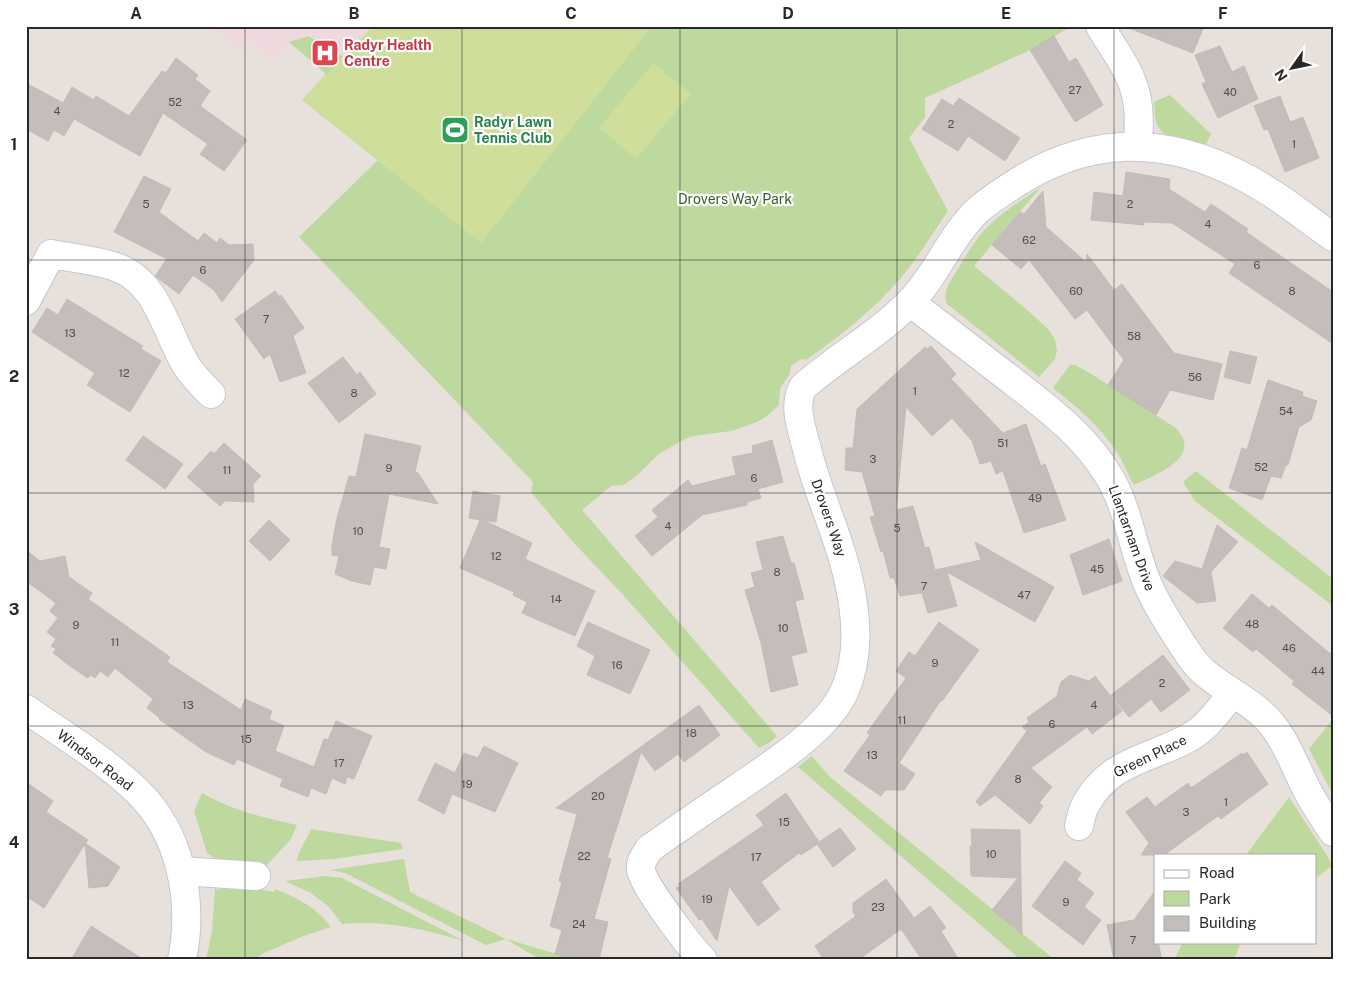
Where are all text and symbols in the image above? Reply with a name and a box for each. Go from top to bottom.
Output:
text: A [130,4,142,23]
text: B [349,4,360,23]
text: C [565,4,577,23]
text: D [782,4,794,23]
text: E [1001,4,1011,23]
text: F [1218,4,1228,23]
place label: Radyr Health Centre [344,37,432,69]
hospital icon: Radyr Health Centre [310,38,340,68]
north arrow [1266,42,1316,92]
text: N [1271,66,1291,84]
house number: 27 [1068,84,1082,96]
house number: 40 [1223,86,1237,98]
house number: 52 [168,96,182,108]
house number: 4 [54,105,61,117]
place label: Radyr Lawn Tennis Club [474,114,552,146]
sports icon: Radyr Lawn Tennis Club [440,115,470,145]
house number: 2 [948,118,955,130]
text: 1 [11,135,17,154]
house number: 1 [1292,138,1296,150]
park label: Drovers Way Park [678,191,792,207]
house number: 5 [142,198,150,210]
house number: 2 [1127,198,1134,210]
house number: 4 [1205,218,1212,230]
house number: 62 [1022,234,1036,246]
house number: 6 [1254,259,1261,271]
house number: 6 [200,264,207,276]
house number: 60 [1069,285,1083,297]
house number: 8 [1288,285,1296,297]
house number: 7 [263,313,270,325]
house number: 13 [64,327,76,339]
house number: 58 [1127,330,1141,342]
text: 2 [9,367,19,386]
house number: 12 [118,367,130,379]
house number: 56 [1188,371,1202,383]
house number: 1 [913,385,917,397]
house number: 8 [350,387,358,399]
house number: 54 [1279,405,1293,417]
house number: 51 [997,437,1009,449]
house number: 3 [870,453,877,465]
house number: 52 [1254,461,1268,473]
house number: 9 [386,462,393,474]
house number: 11 [223,464,231,476]
house number: 6 [751,472,758,484]
street label: Drovers Way [808,477,850,559]
street label: Llantarnam Drive [1105,483,1159,593]
house number: 49 [1028,492,1042,504]
house number: 4 [665,520,672,532]
house number: 5 [893,522,901,534]
house number: 10 [352,525,364,537]
house number: 12 [490,550,502,562]
house number: 45 [1090,563,1104,575]
house number: 8 [773,566,781,578]
house number: 7 [921,580,928,592]
house number: 47 [1017,589,1031,601]
house number: 14 [550,593,562,605]
text: 3 [9,600,19,619]
house number: 48 [1245,618,1259,630]
house number: 9 [73,619,80,631]
house number: 10 [777,622,789,634]
house number: 11 [111,636,119,648]
house number: 46 [1282,642,1296,654]
house number: 9 [932,657,939,669]
house number: 16 [611,659,623,671]
house number: 44 [1311,665,1325,677]
house number: 2 [1159,677,1166,689]
house number: 13 [182,699,194,711]
house number: 4 [1091,699,1098,711]
house number: 11 [898,714,906,726]
house number: 6 [1049,718,1056,730]
street label: Windsor Road [54,726,136,794]
house number: 18 [685,727,697,739]
street label: Green Place [1111,731,1189,781]
house number: 15 [240,733,252,745]
house number: 13 [866,749,878,761]
house number: 17 [333,757,345,769]
house number: 8 [1014,773,1022,785]
house number: 19 [461,778,473,790]
house number: 20 [591,790,605,802]
house number: 1 [1224,796,1228,808]
house number: 3 [1183,806,1190,818]
house number: 15 [778,816,790,828]
text: 4 [9,833,20,852]
house number: 10 [985,848,997,860]
house number: 22 [577,850,591,862]
house number: 17 [750,851,762,863]
legend [1154,854,1316,944]
text: Road [1199,864,1235,881]
text: Park [1199,890,1231,907]
house number: 19 [701,893,713,905]
house number: 9 [1063,896,1070,908]
house number: 23 [871,901,885,913]
text: Building [1199,914,1257,931]
house number: 24 [572,918,586,930]
house number: 7 [1130,934,1137,946]

